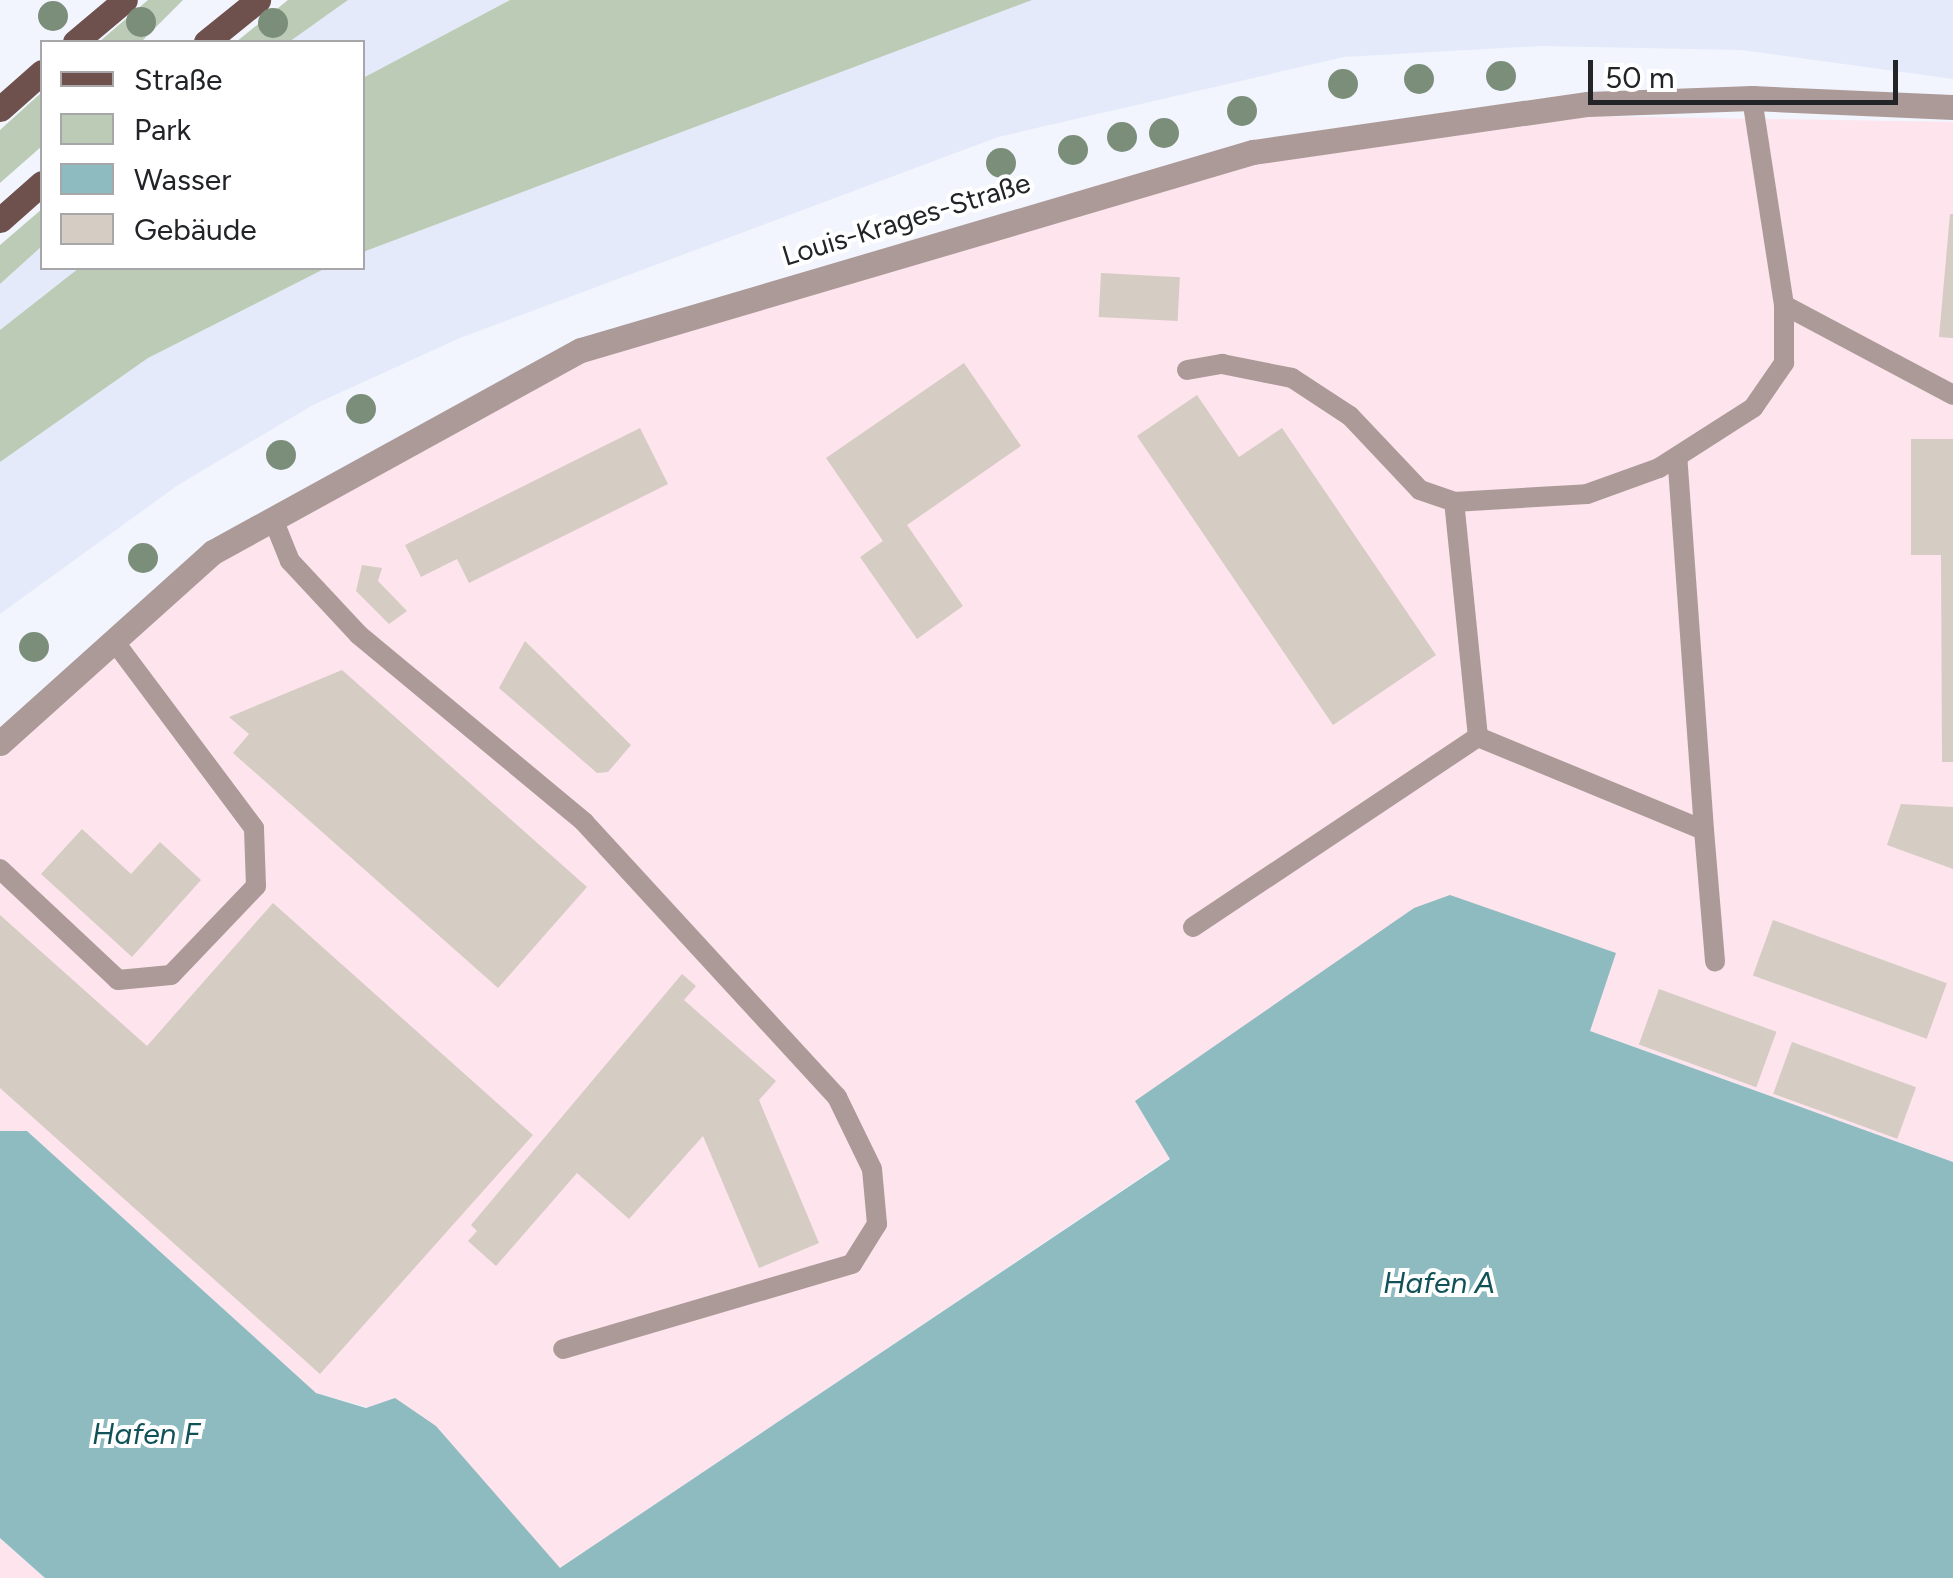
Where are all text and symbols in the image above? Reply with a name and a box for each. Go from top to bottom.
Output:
legend [40,40,365,270]
scale bar [1593,40,1903,102]
text: 50 m [1605,59,1674,96]
text: Straße [134,61,223,98]
text: Park [134,111,191,148]
text: Wasser [134,161,231,198]
street label: Louis-Krages-Straße [778,165,1034,273]
text: Gebäude [134,211,257,248]
water label: Hafen A [1383,1265,1495,1301]
water label: Hafen F [92,1416,200,1452]

